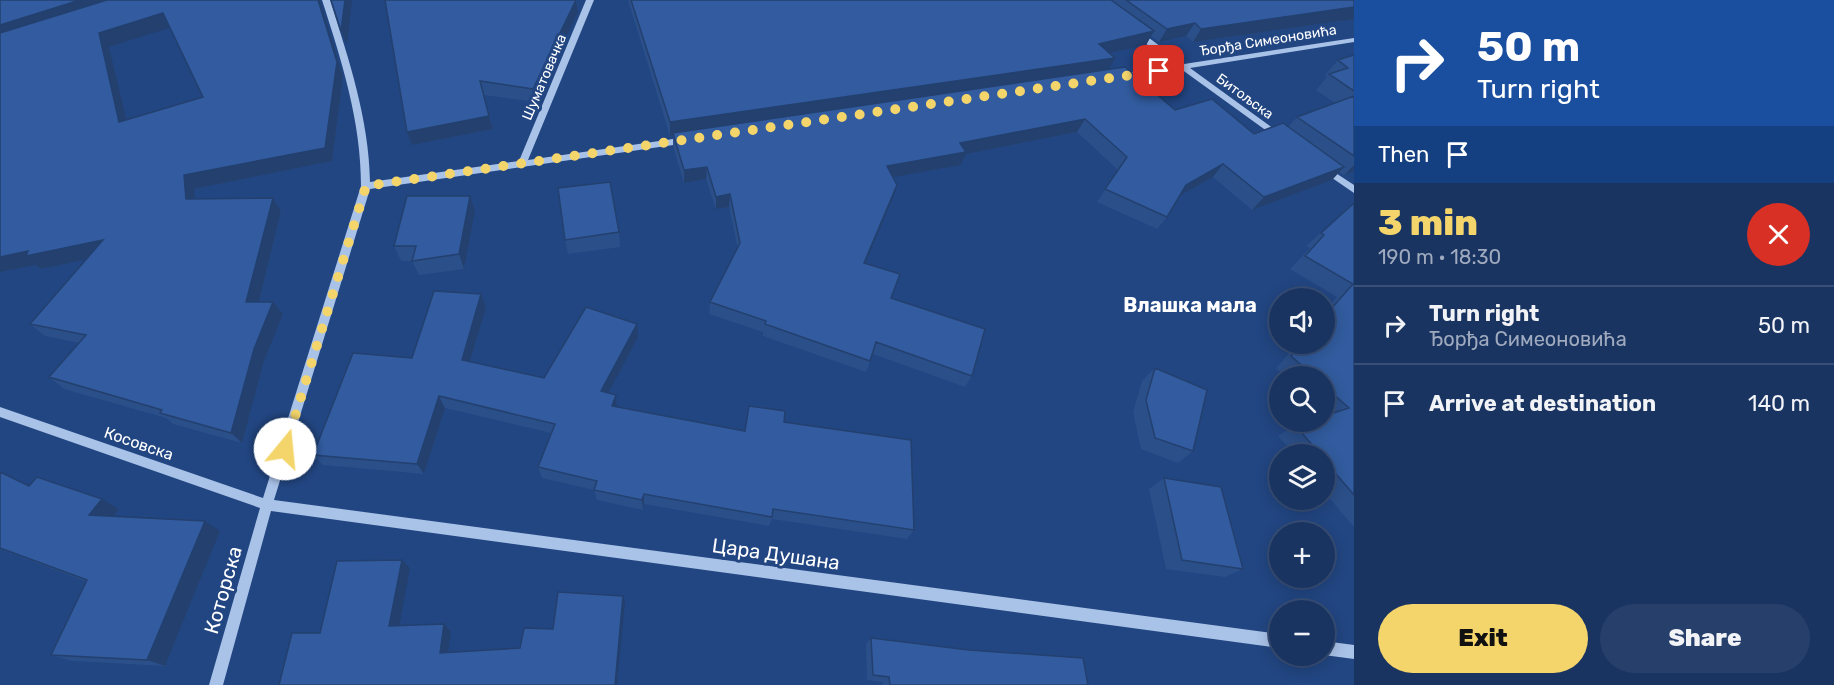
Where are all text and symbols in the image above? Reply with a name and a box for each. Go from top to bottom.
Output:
street label: Ђорђа Симеоновића [1198,21,1338,60]
text: 50 m [1477,22,1580,72]
icon: right [1378,24,1456,102]
street label: Шуматовачка [519,31,570,123]
pin [1133,45,1184,96]
icon: arrive [1142,54,1175,87]
street label: Битољска [1213,70,1277,123]
text: Turn right [1477,73,1600,105]
icon: arrive [1441,138,1474,171]
text: Then [1378,141,1429,168]
text: 3 min [1378,201,1478,244]
button: close [1747,203,1810,266]
text: 190 m · 18:30 [1378,245,1501,269]
map controls [1269,288,1335,666]
button: sound [1269,288,1335,354]
district label: Влашка мала [1123,293,1257,317]
text: Turn right [1429,300,1539,327]
icon: right [1378,309,1411,342]
text: 50 m [1758,312,1810,339]
text: Ђорђа Симеоновића [1429,327,1627,351]
button: search [1269,366,1335,432]
icon: arrive [1378,387,1411,420]
text: Arrive at destination [1429,390,1656,417]
text: 140 m [1748,390,1810,417]
position arrow [253,417,317,481]
street label: Косовска [102,423,176,464]
button: layers [1269,444,1335,510]
button: + [1269,522,1335,588]
street label: Цара Душана [711,533,841,575]
street label: Которска [199,543,247,637]
button: − [1269,600,1335,666]
button: Exit [1378,604,1588,673]
button: Share [1600,604,1810,673]

